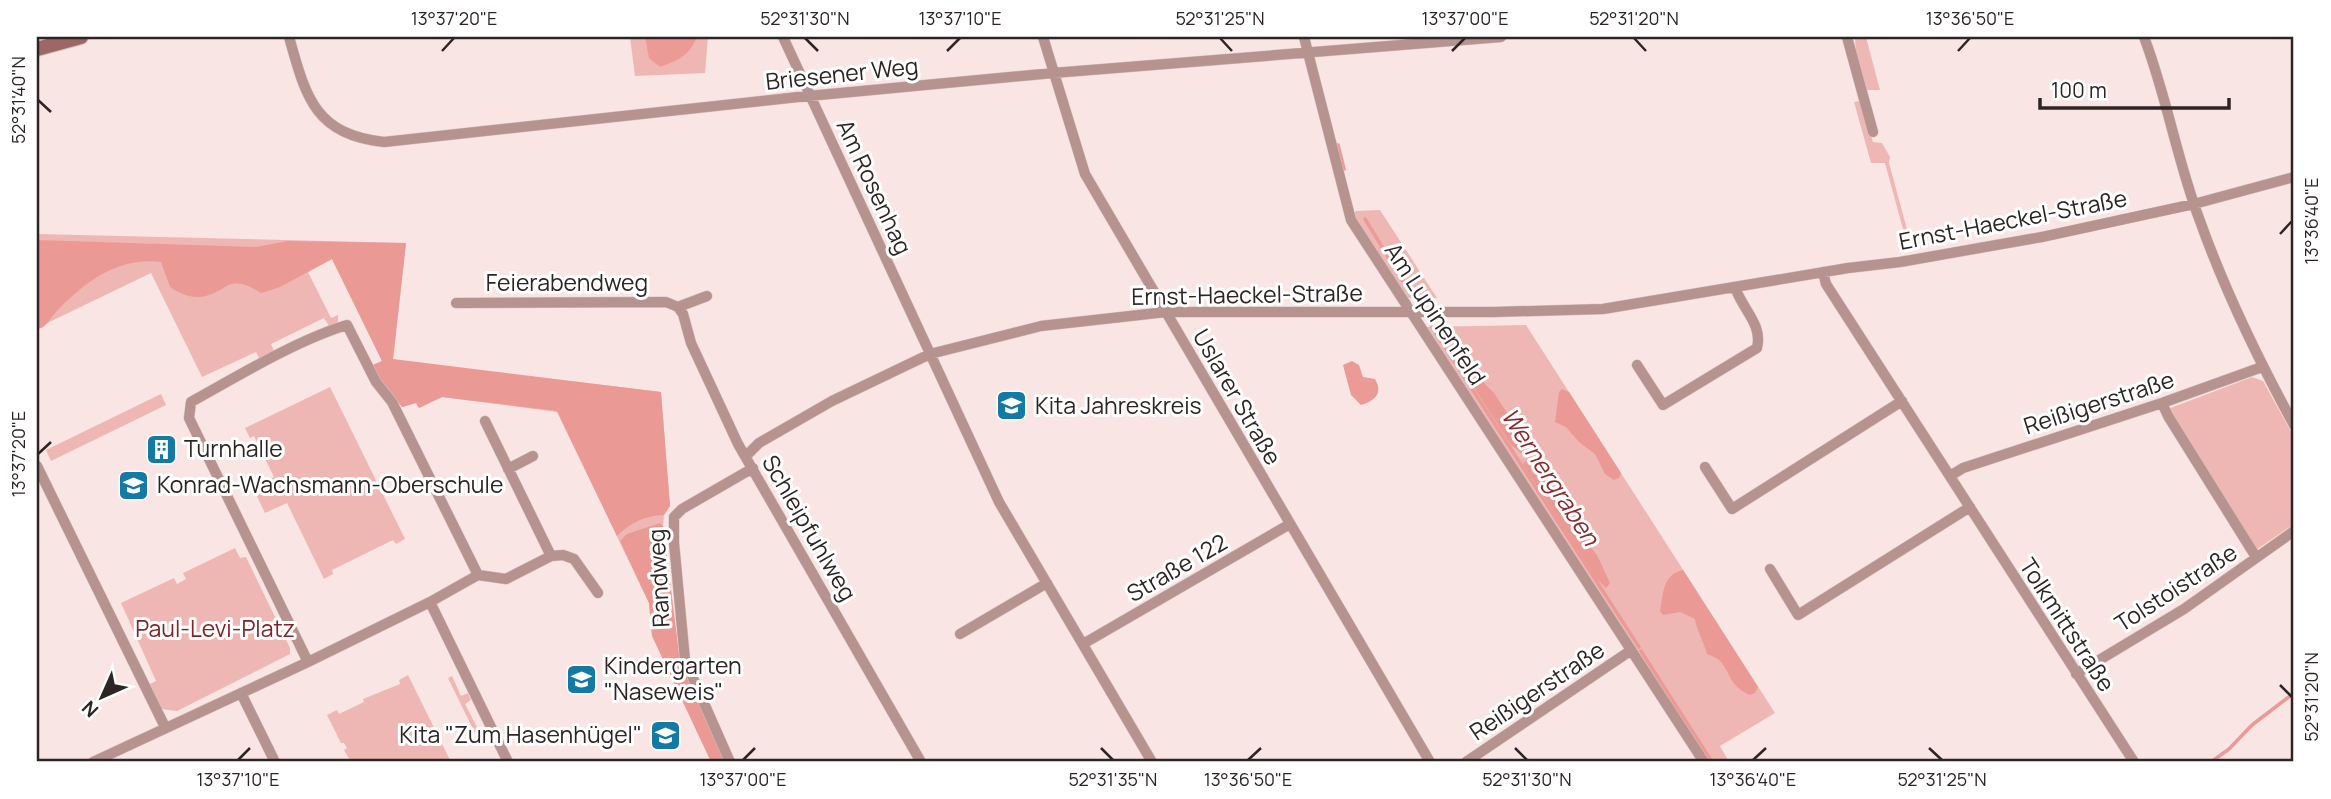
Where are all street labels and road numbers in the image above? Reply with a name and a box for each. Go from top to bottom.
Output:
street label: Briesener Weg [764,49,920,97]
street label: Am Rosenhag [830,114,920,259]
street label: Ernst-Haeckel-Straße [1896,181,2130,257]
street label: Am Lupinenfeld [1378,236,1494,391]
street label: Feierabendweg [486,266,648,298]
street label: Ernst-Haeckel-Straße [1131,276,1363,312]
street label: Uslarer Straße [1186,323,1290,470]
street label: Reißigerstraße [2019,363,2178,441]
street label: Schleipfuhlweg [755,449,865,606]
street label: Straße 122 [1120,526,1233,609]
street label: Randweg [639,528,677,628]
street label: Tolstoistraße [2108,536,2243,639]
street label: Tolkmittstraße [2013,551,2123,697]
street label: Reißigerstraße [1463,633,1610,747]

